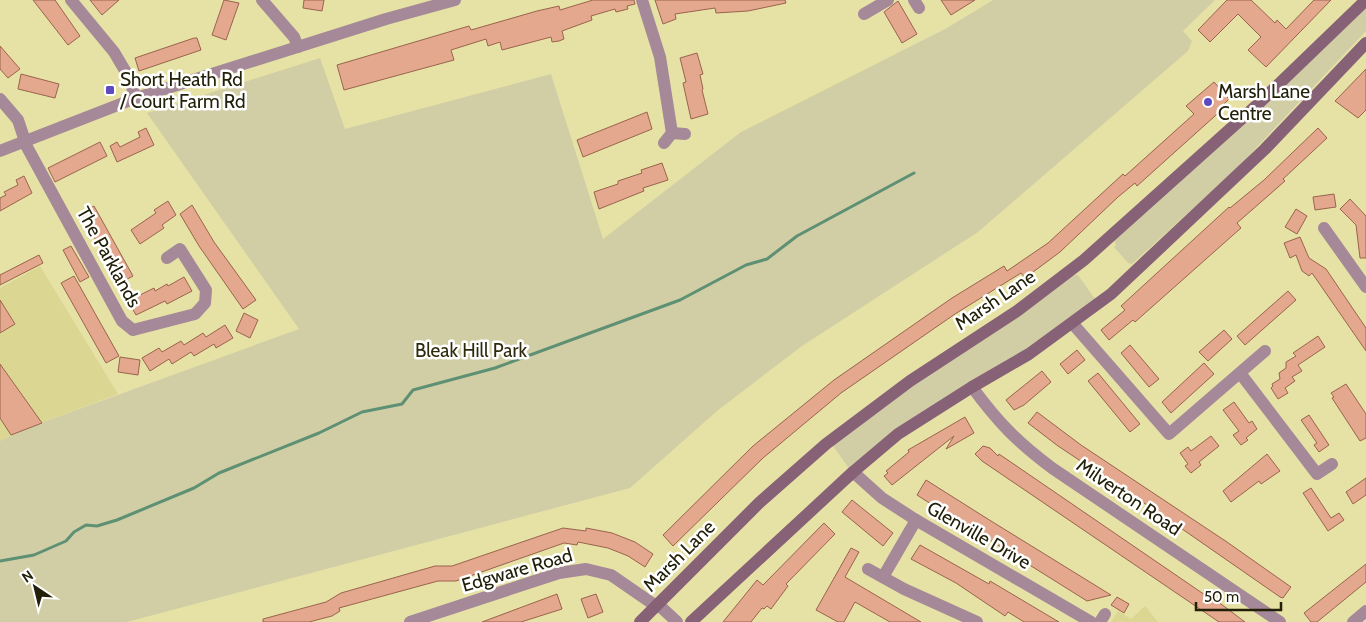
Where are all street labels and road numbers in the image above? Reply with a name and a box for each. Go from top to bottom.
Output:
street label: The Parklands [72,203,146,311]
street label: Marsh Lane [950,265,1040,335]
street label: Milverton Road [1072,454,1186,540]
street label: Glenville Drive [923,496,1035,574]
street label: Marsh Lane [638,515,720,597]
street label: Edgware Road [459,543,575,597]

